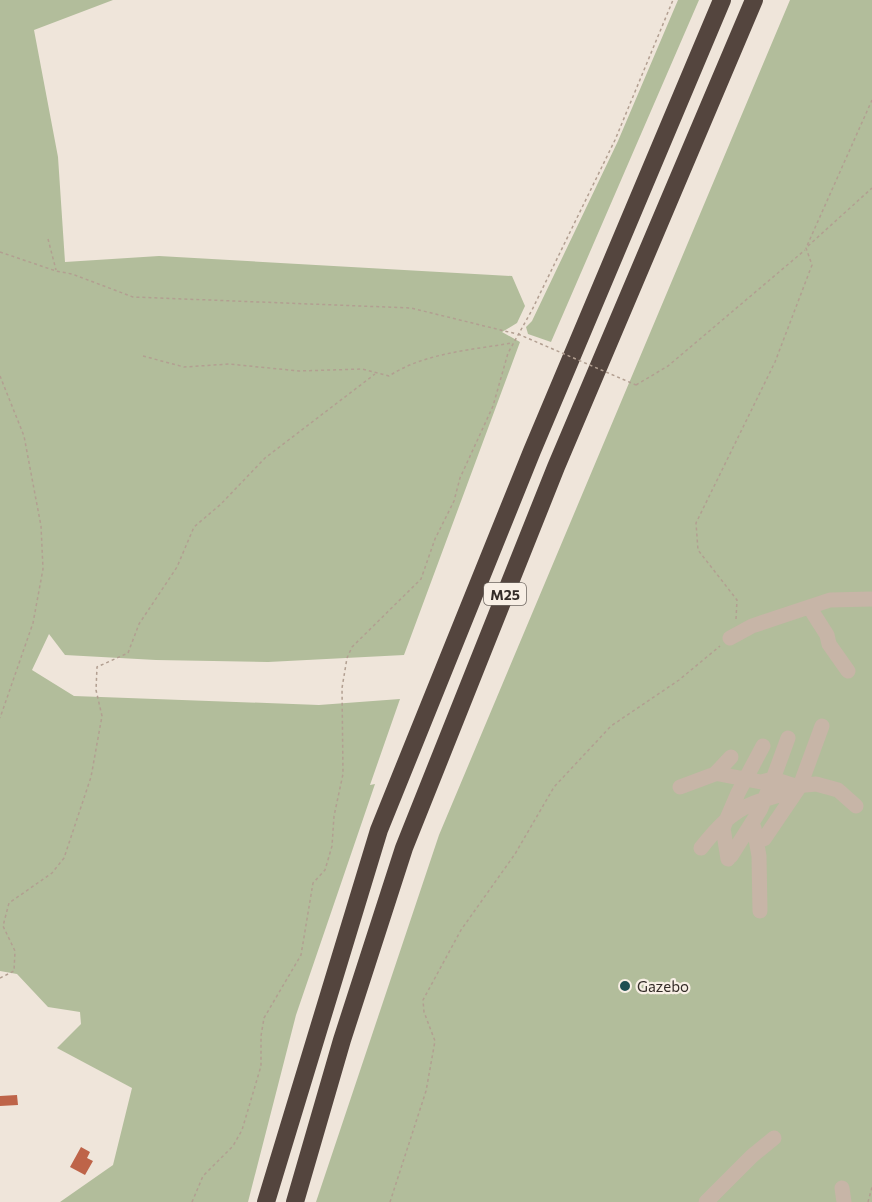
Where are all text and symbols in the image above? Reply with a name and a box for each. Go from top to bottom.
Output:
road number: M25 [484,583,526,605]
place label: Gazebo [637,977,689,995]
marker: Gazebo [618,979,632,993]

